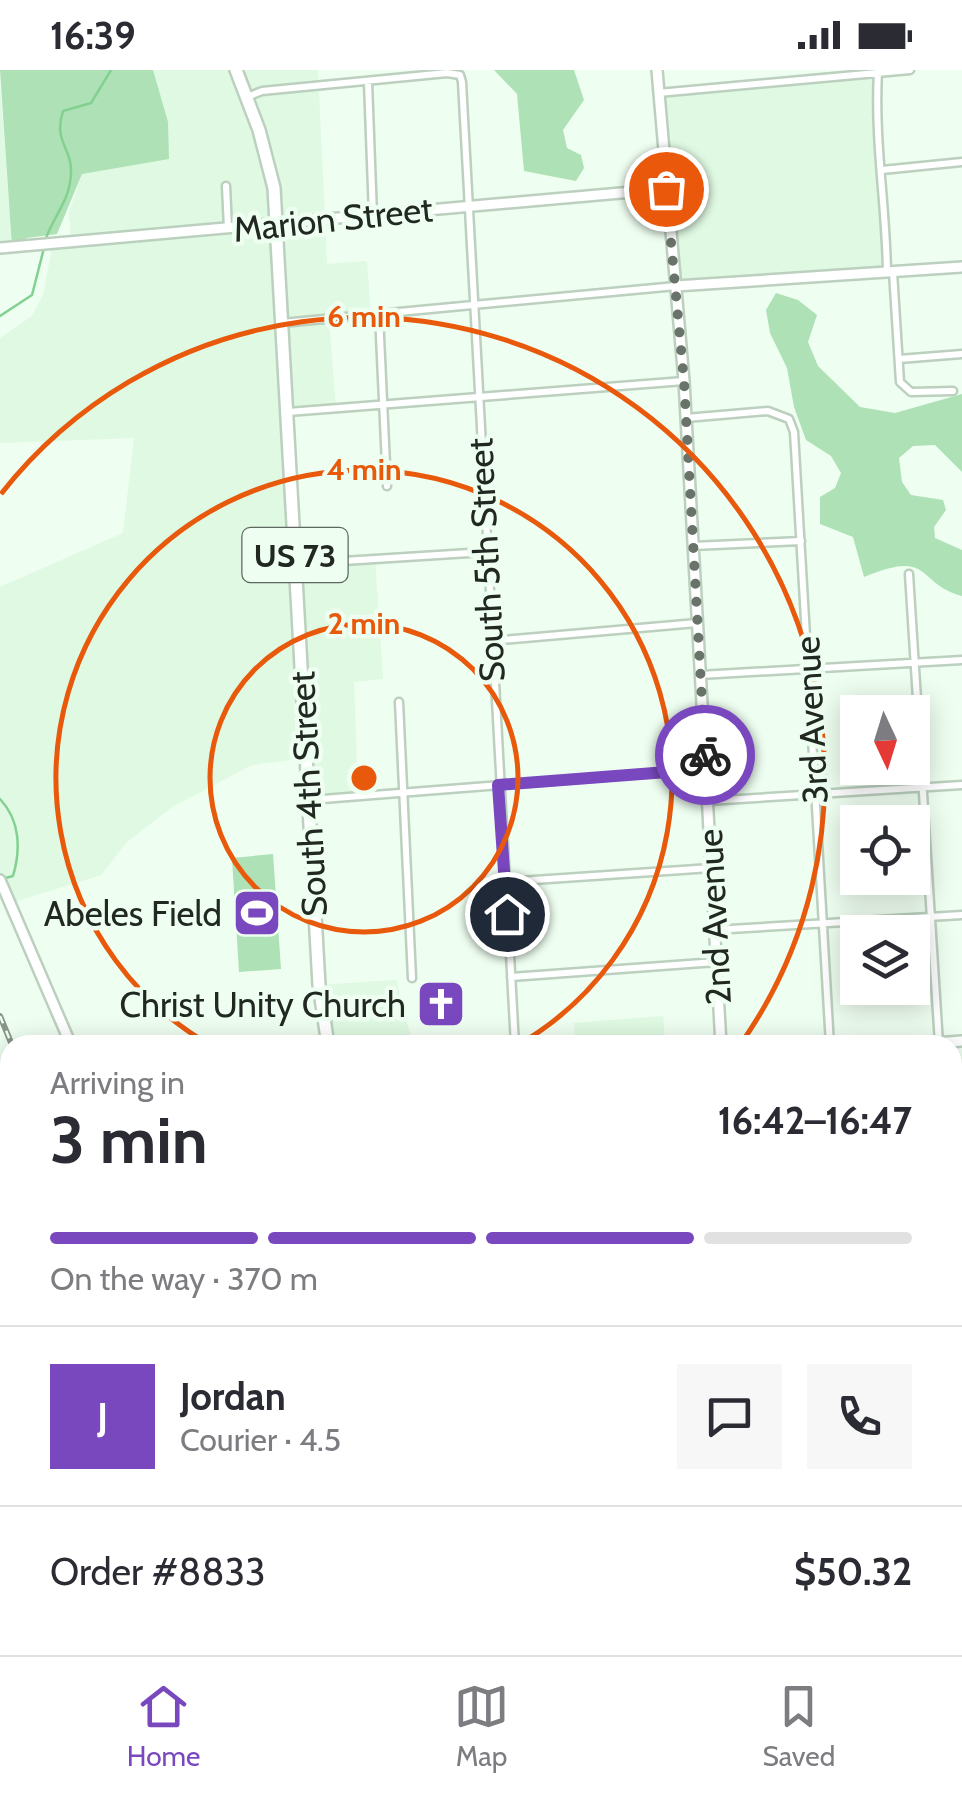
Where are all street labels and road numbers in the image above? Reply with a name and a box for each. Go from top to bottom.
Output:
street label: Marion Street [231,187,435,251]
street label: South 5th Street [458,437,514,683]
road number: US 73 [242,528,348,582]
street label: 3rd Avenue [785,635,837,805]
street label: South 4th Street [280,670,336,918]
street label: 2nd Avenue [688,828,740,1006]

